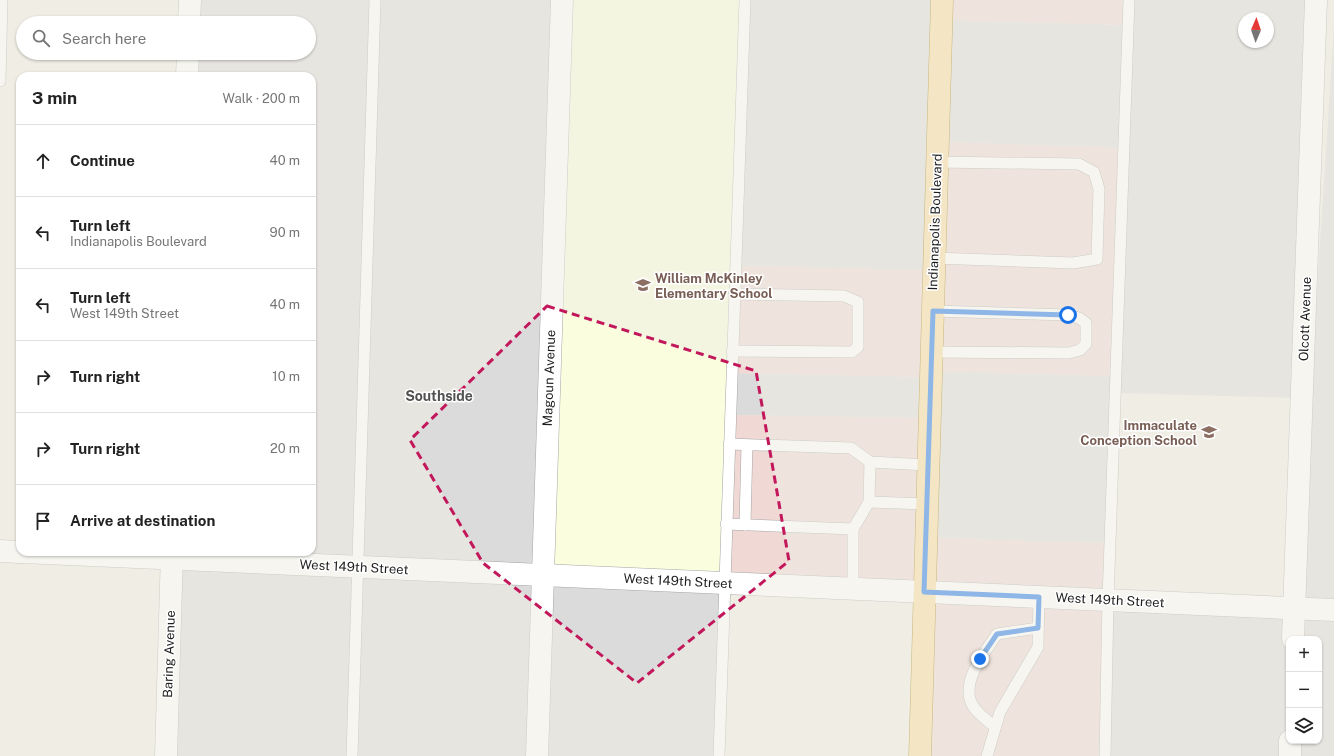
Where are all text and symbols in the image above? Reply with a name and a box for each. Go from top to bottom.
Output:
north arrow [1238,12,1274,48]
search box [16,16,316,60]
icon: search [30,27,52,49]
text: Search here [62,30,146,47]
text: 3 min [32,88,77,108]
text: Walk · 200 m [223,91,300,106]
icon: ahead [32,150,54,172]
text: Continue [70,152,135,169]
text: 40 m [269,153,300,168]
street label: Indianapolis Boulevard [925,153,945,291]
text: Turn left [70,217,131,234]
icon: left [32,222,54,244]
text: 90 m [270,225,300,240]
text: Indianapolis Boulevard [70,234,207,249]
place label: William McKinley Elementary School [655,271,773,301]
school or university icon: William McKinley Elementary School [634,276,652,294]
street label: Olcott Avenue [1296,277,1314,361]
text: Turn left [70,289,131,306]
icon: left [32,294,54,316]
text: 40 m [269,297,300,312]
text: West 149th Street [70,306,179,321]
route start [1059,306,1077,324]
street label: Magoun Avenue [540,329,558,427]
icon: right [32,366,54,388]
text: Turn right [70,368,140,385]
text: 10 m [272,369,300,384]
district label: Southside [405,388,473,404]
place label: Immaculate Conception School [1080,418,1197,448]
school or university icon: Immaculate Conception School [1200,423,1218,441]
icon: right [32,438,54,460]
text: Turn right [70,440,140,457]
text: 20 m [270,441,300,456]
icon: arrive [32,510,54,532]
text: Arrive at destination [70,512,215,529]
street label: West 149th Street [299,557,409,577]
street label: West 149th Street [623,571,733,591]
street label: West 149th Street [1055,590,1165,610]
street label: Baring Avenue [160,610,178,698]
map controls [1286,636,1322,744]
button: + [1286,636,1322,672]
route end [971,650,989,668]
button: − [1286,672,1322,708]
button: layers [1286,708,1322,744]

